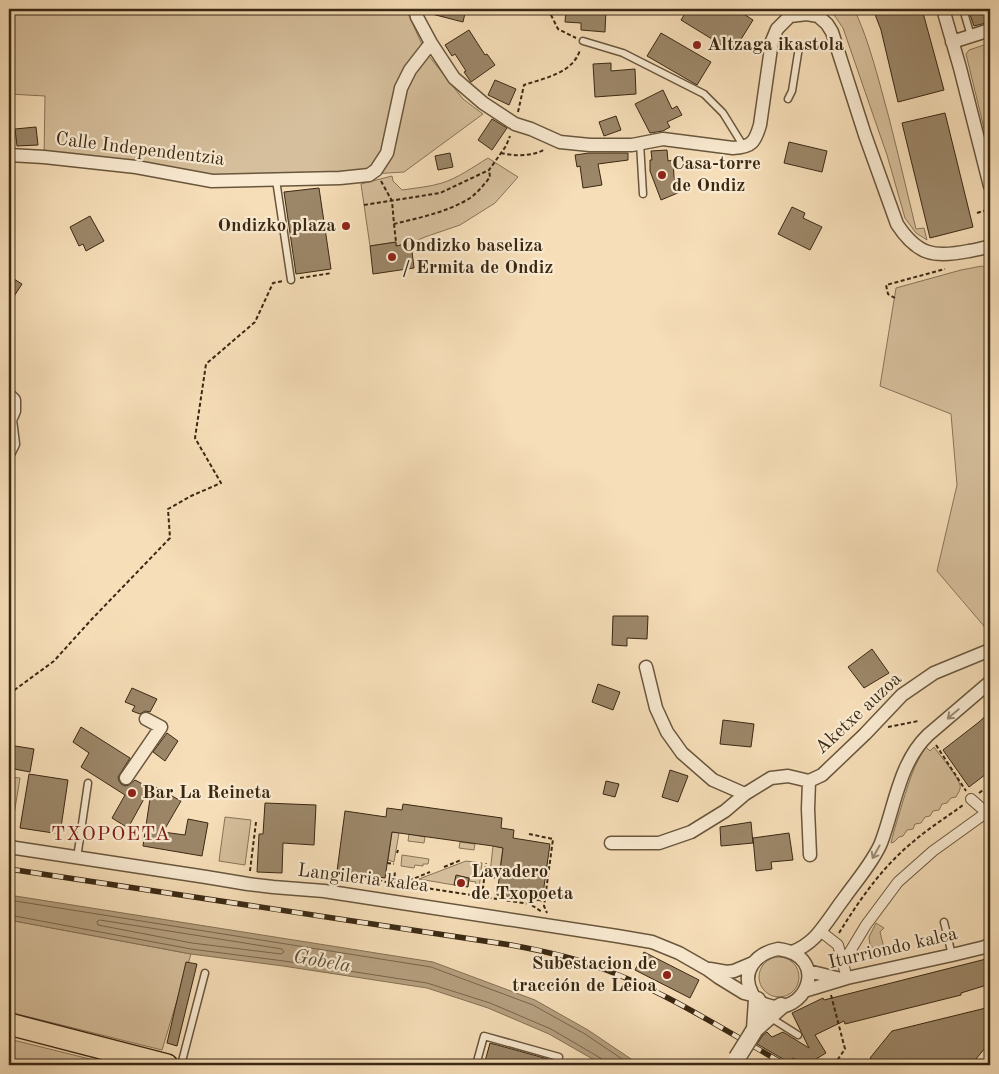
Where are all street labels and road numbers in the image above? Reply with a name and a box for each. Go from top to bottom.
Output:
street label: Calle Independentzia [54,130,226,170]
street label: Aketxe auzoa [812,669,906,758]
street label: Langileria kalea [296,862,430,897]
street label: Iturriondo kalea [827,925,960,973]

